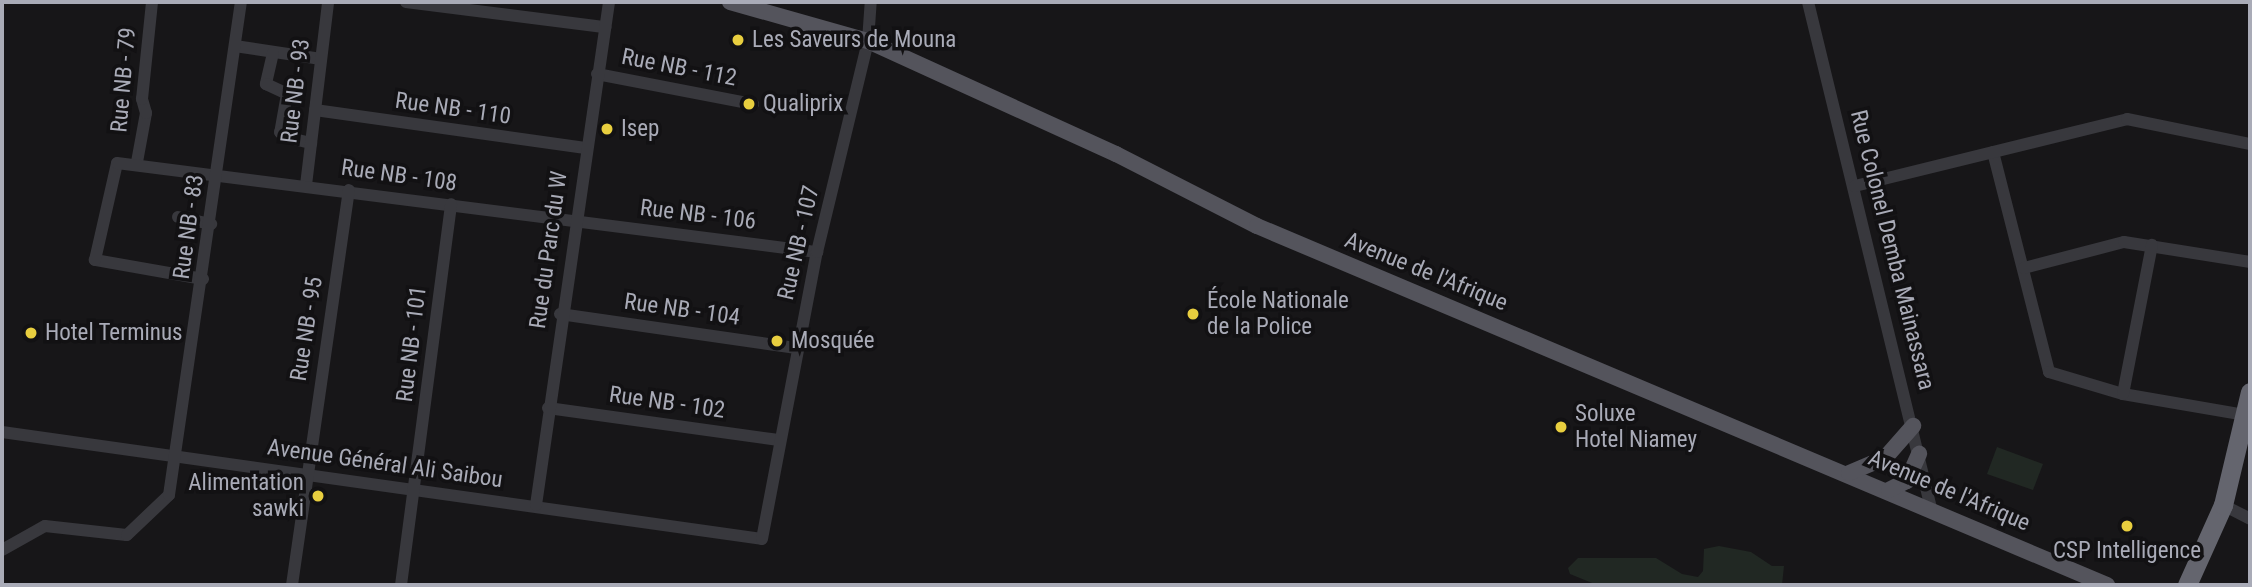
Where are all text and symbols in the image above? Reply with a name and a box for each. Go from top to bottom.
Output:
street label: Rue NB - 79 [106,26,142,134]
place label: Les Saveurs de Mouna [752,26,956,54]
marker: Les Saveurs de Mouna [730,32,746,48]
street label: Rue NB - 93 [276,37,316,145]
street label: Rue NB - 112 [619,43,739,93]
street label: Rue NB - 110 [393,87,513,131]
place label: Qualiprix [763,90,843,118]
marker: Qualiprix [741,96,757,112]
street label: Rue Colonel Demba Mainassara [1844,107,1940,393]
place label: Isep [621,115,659,143]
marker: Isep [599,121,615,137]
street label: Rue NB - 108 [339,154,459,198]
street label: Rue du Parc du W [524,169,574,331]
street label: Rue NB - 83 [168,173,210,281]
street label: Rue NB - 107 [772,183,826,303]
street label: Rue NB - 106 [638,194,758,236]
street label: Avenue de l'Afrique [1341,227,1511,317]
street label: Rue NB - 95 [285,275,329,383]
street label: Rue NB - 101 [391,284,433,404]
place label: École Nationale de la Police [1207,287,1349,341]
street label: Rue NB - 104 [622,288,742,332]
marker: École Nationale de la Police [1185,306,1201,322]
place label: Hotel Terminus [45,319,183,347]
marker: Hotel Terminus [23,325,39,341]
place label: Mosquée [791,327,875,355]
marker: Mosquée [769,333,785,349]
street label: Rue NB - 102 [607,381,727,425]
place label: Soluxe Hotel Niamey [1575,400,1697,454]
marker: Soluxe Hotel Niamey [1553,419,1569,435]
street label: Avenue Général Ali Saibou [266,434,504,494]
street label: Avenue de l'Afrique [1864,444,2034,538]
place label: Alimentation sawki [188,469,304,523]
marker: Alimentation sawki [310,488,326,504]
marker: CSP Intelligence [2119,518,2135,534]
place label: CSP Intelligence [2053,537,2201,565]

